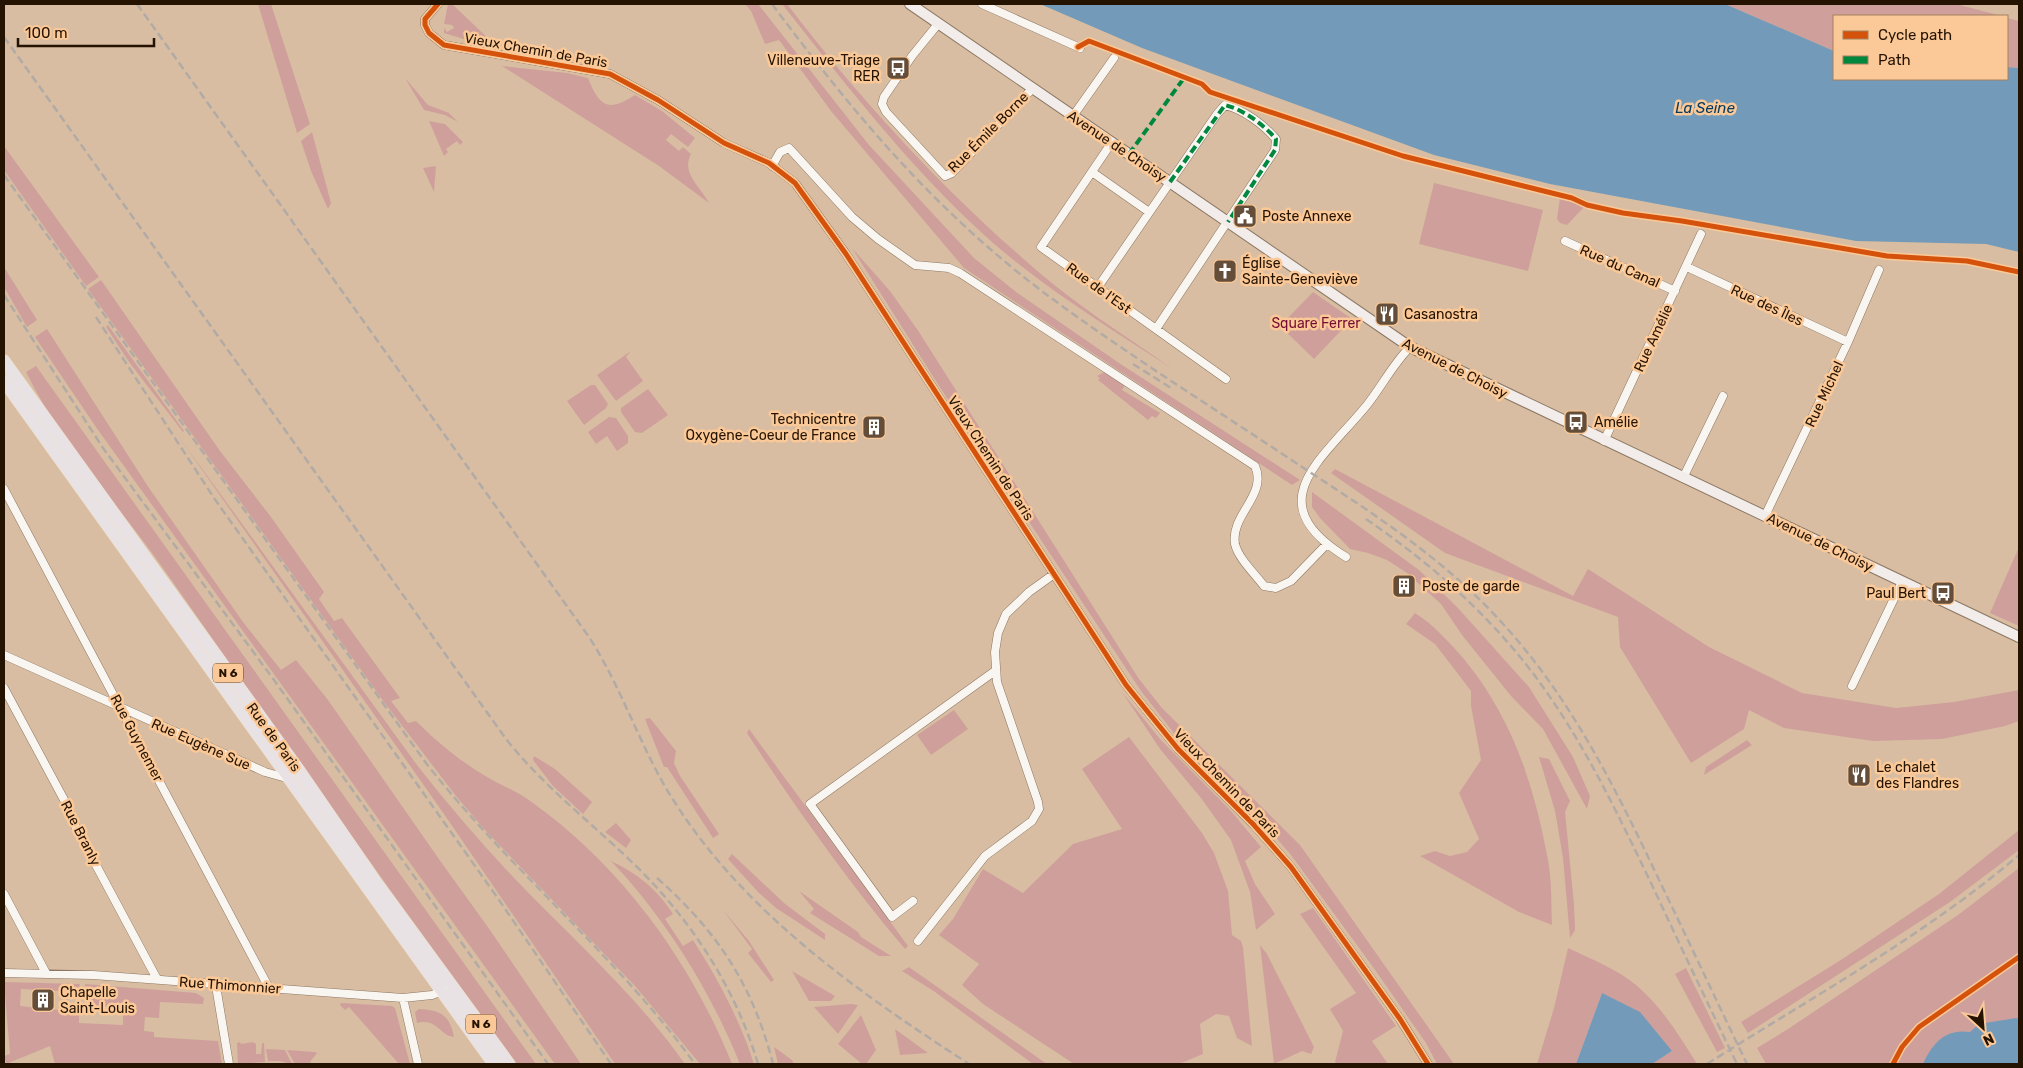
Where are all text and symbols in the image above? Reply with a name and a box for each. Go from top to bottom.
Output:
scale bar [18,15,154,47]
legend [1833,15,2008,80]
text: 100 m [25,24,67,42]
text: Cycle path [1878,26,1952,44]
street label: Vieux Chemin de Paris [463,30,609,71]
text: Path [1878,51,1911,69]
place label: Villeneuve-Triage RER [767,52,880,85]
bus stop icon: Villeneuve-Triage RER [885,55,911,81]
street label: Rue Émile Borne [944,88,1032,176]
water label: La Seine [1675,99,1735,117]
street label: Avenue de Choisy [1064,107,1170,186]
public building icon: Poste Annexe [1232,203,1258,229]
place label: Poste Annexe [1262,208,1352,225]
street label: Rue du Canal [1577,241,1662,292]
place label: Église Sainte-Geneviève [1242,254,1358,288]
church icon: Église Sainte-Geneviève [1212,258,1238,284]
street label: Rue de l'Est [1063,259,1135,318]
street label: Rue des Îles [1728,280,1806,330]
restaurant icon: Casanostra [1374,301,1400,327]
street label: Rue Amélie [1630,301,1677,375]
place label: Casanostra [1404,306,1478,323]
park label: Square Ferrer [1271,315,1361,332]
street label: Avenue de Choisy [1399,335,1511,402]
street label: Rue Michel [1802,359,1847,430]
street label: Vieux Chemin de Paris [944,393,1037,524]
bus stop icon: Amélie [1563,409,1589,435]
place label: Technicentre Oxygène-Coeur de France [686,411,856,444]
building icon: Technicentre Oxygène-Coeur de France [861,414,887,440]
place label: Amélie [1594,414,1638,431]
street label: Avenue de Choisy [1764,509,1876,576]
building icon: Poste de garde [1391,573,1417,599]
place label: Poste de garde [1422,578,1520,595]
bus stop icon: Paul Bert [1930,580,1956,606]
place label: Paul Bert [1866,585,1927,602]
road number: N 6 [213,664,243,682]
street label: Rue Guynemer [106,692,167,785]
street label: Rue de Paris [243,700,304,775]
street label: Rue Eugène Sue [149,715,253,774]
street label: Vieux Chemin de Paris [1170,725,1283,841]
place label: Le chalet des Flandres [1876,759,1959,792]
restaurant icon: Le chalet des Flandres [1846,762,1872,788]
street label: Rue Branly [57,798,104,869]
street label: Rue Thimonnier [178,973,282,998]
place label: Chapelle Saint-Louis [60,984,135,1017]
building icon: Chapelle Saint-Louis [30,987,56,1013]
north arrow [1958,1003,2008,1053]
road number: N 6 [466,1014,496,1034]
text: N [1980,1029,1997,1049]

